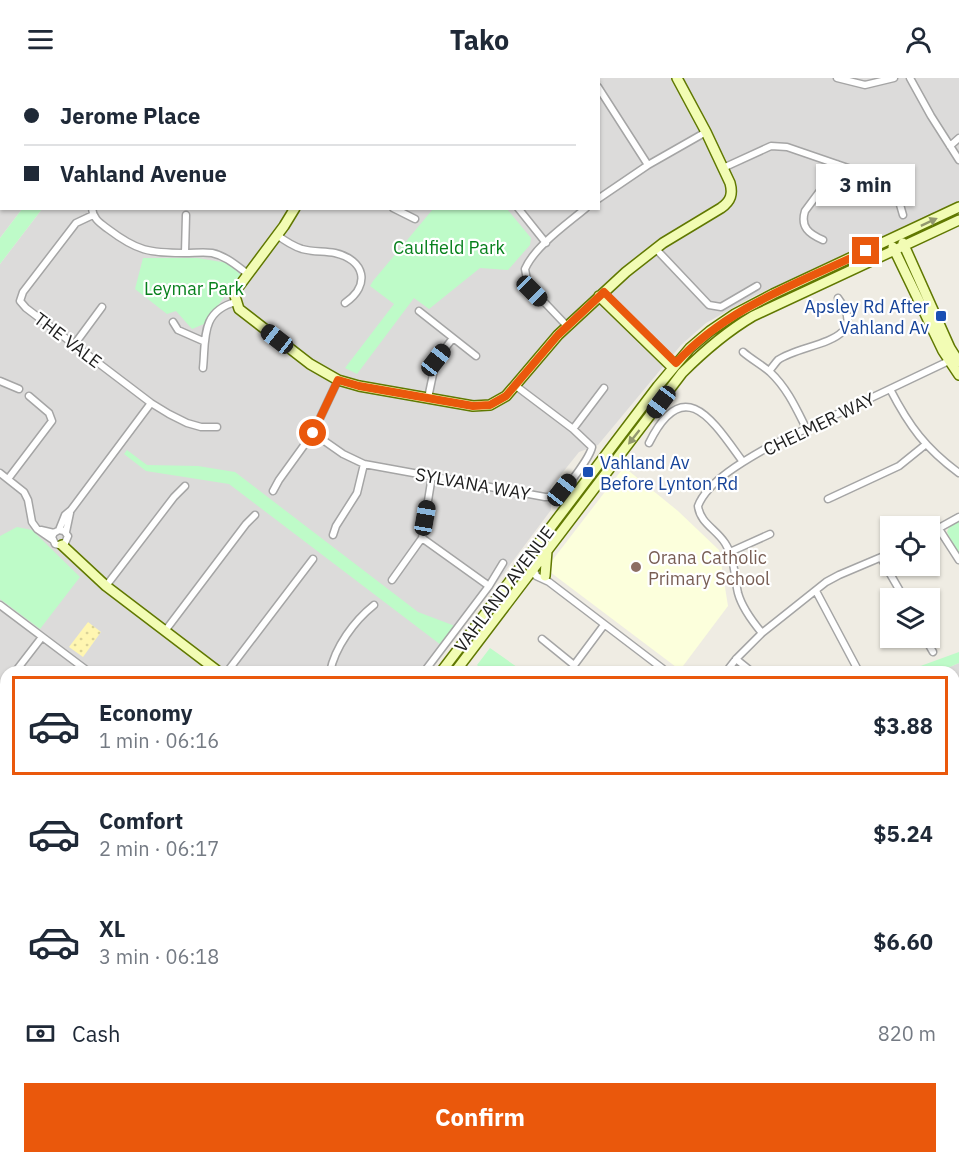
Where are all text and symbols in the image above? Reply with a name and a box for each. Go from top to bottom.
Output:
text: Tako [450,22,509,57]
icon: menu [24,23,57,56]
icon: person [902,23,935,56]
text: Jerome Place [60,101,200,130]
text: Vahland Avenue [60,159,227,188]
callout: 3 min [816,164,916,206]
text: 3 min [839,171,892,198]
one-way arrow [921,217,938,226]
park label: Caulfield Park [393,236,506,259]
route end [852,237,879,264]
car [513,272,551,310]
park label: Leymar Park [144,277,245,300]
place label: Apsley Rd After Vahland Av [804,295,929,339]
street label: THE VALE [30,307,106,373]
marker: Apsley Rd After Vahland Av [934,309,948,323]
car [257,321,297,357]
car [418,340,454,380]
car [643,382,679,422]
street label: CHELMER WAY [759,387,879,461]
route start [299,419,326,446]
one-way arrow [629,429,641,444]
place label: Vahland Av Before Lynton Rd [600,451,738,495]
street label: SYLVANA WAY [414,463,533,505]
marker: Vahland Av Before Lynton Rd [581,465,595,479]
car [544,470,580,510]
car [413,499,437,537]
map controls [880,516,940,648]
button: locate [880,516,940,576]
street label: VAHLAND AVENUE [449,521,559,657]
place label: Orana Catholic Primary School [648,546,770,590]
marker: Orana Catholic Primary School [629,560,643,574]
button: layers [880,588,940,648]
text: Economy [99,698,193,727]
icon: car [27,699,81,753]
text: $3.88 [873,711,933,740]
text: 1 min · 06:16 [99,727,219,754]
text: Comfort [99,806,183,835]
icon: car [27,807,81,861]
text: $5.24 [873,819,933,848]
text: 2 min · 06:17 [99,835,219,862]
text: XL [99,914,125,943]
icon: car [27,915,81,969]
text: $6.60 [873,927,933,956]
text: 3 min · 06:18 [99,943,219,970]
icon: cash [24,1017,57,1050]
text: Cash [72,1019,121,1048]
text: 820 m [878,1020,936,1047]
button: Confirm [24,1083,936,1152]

